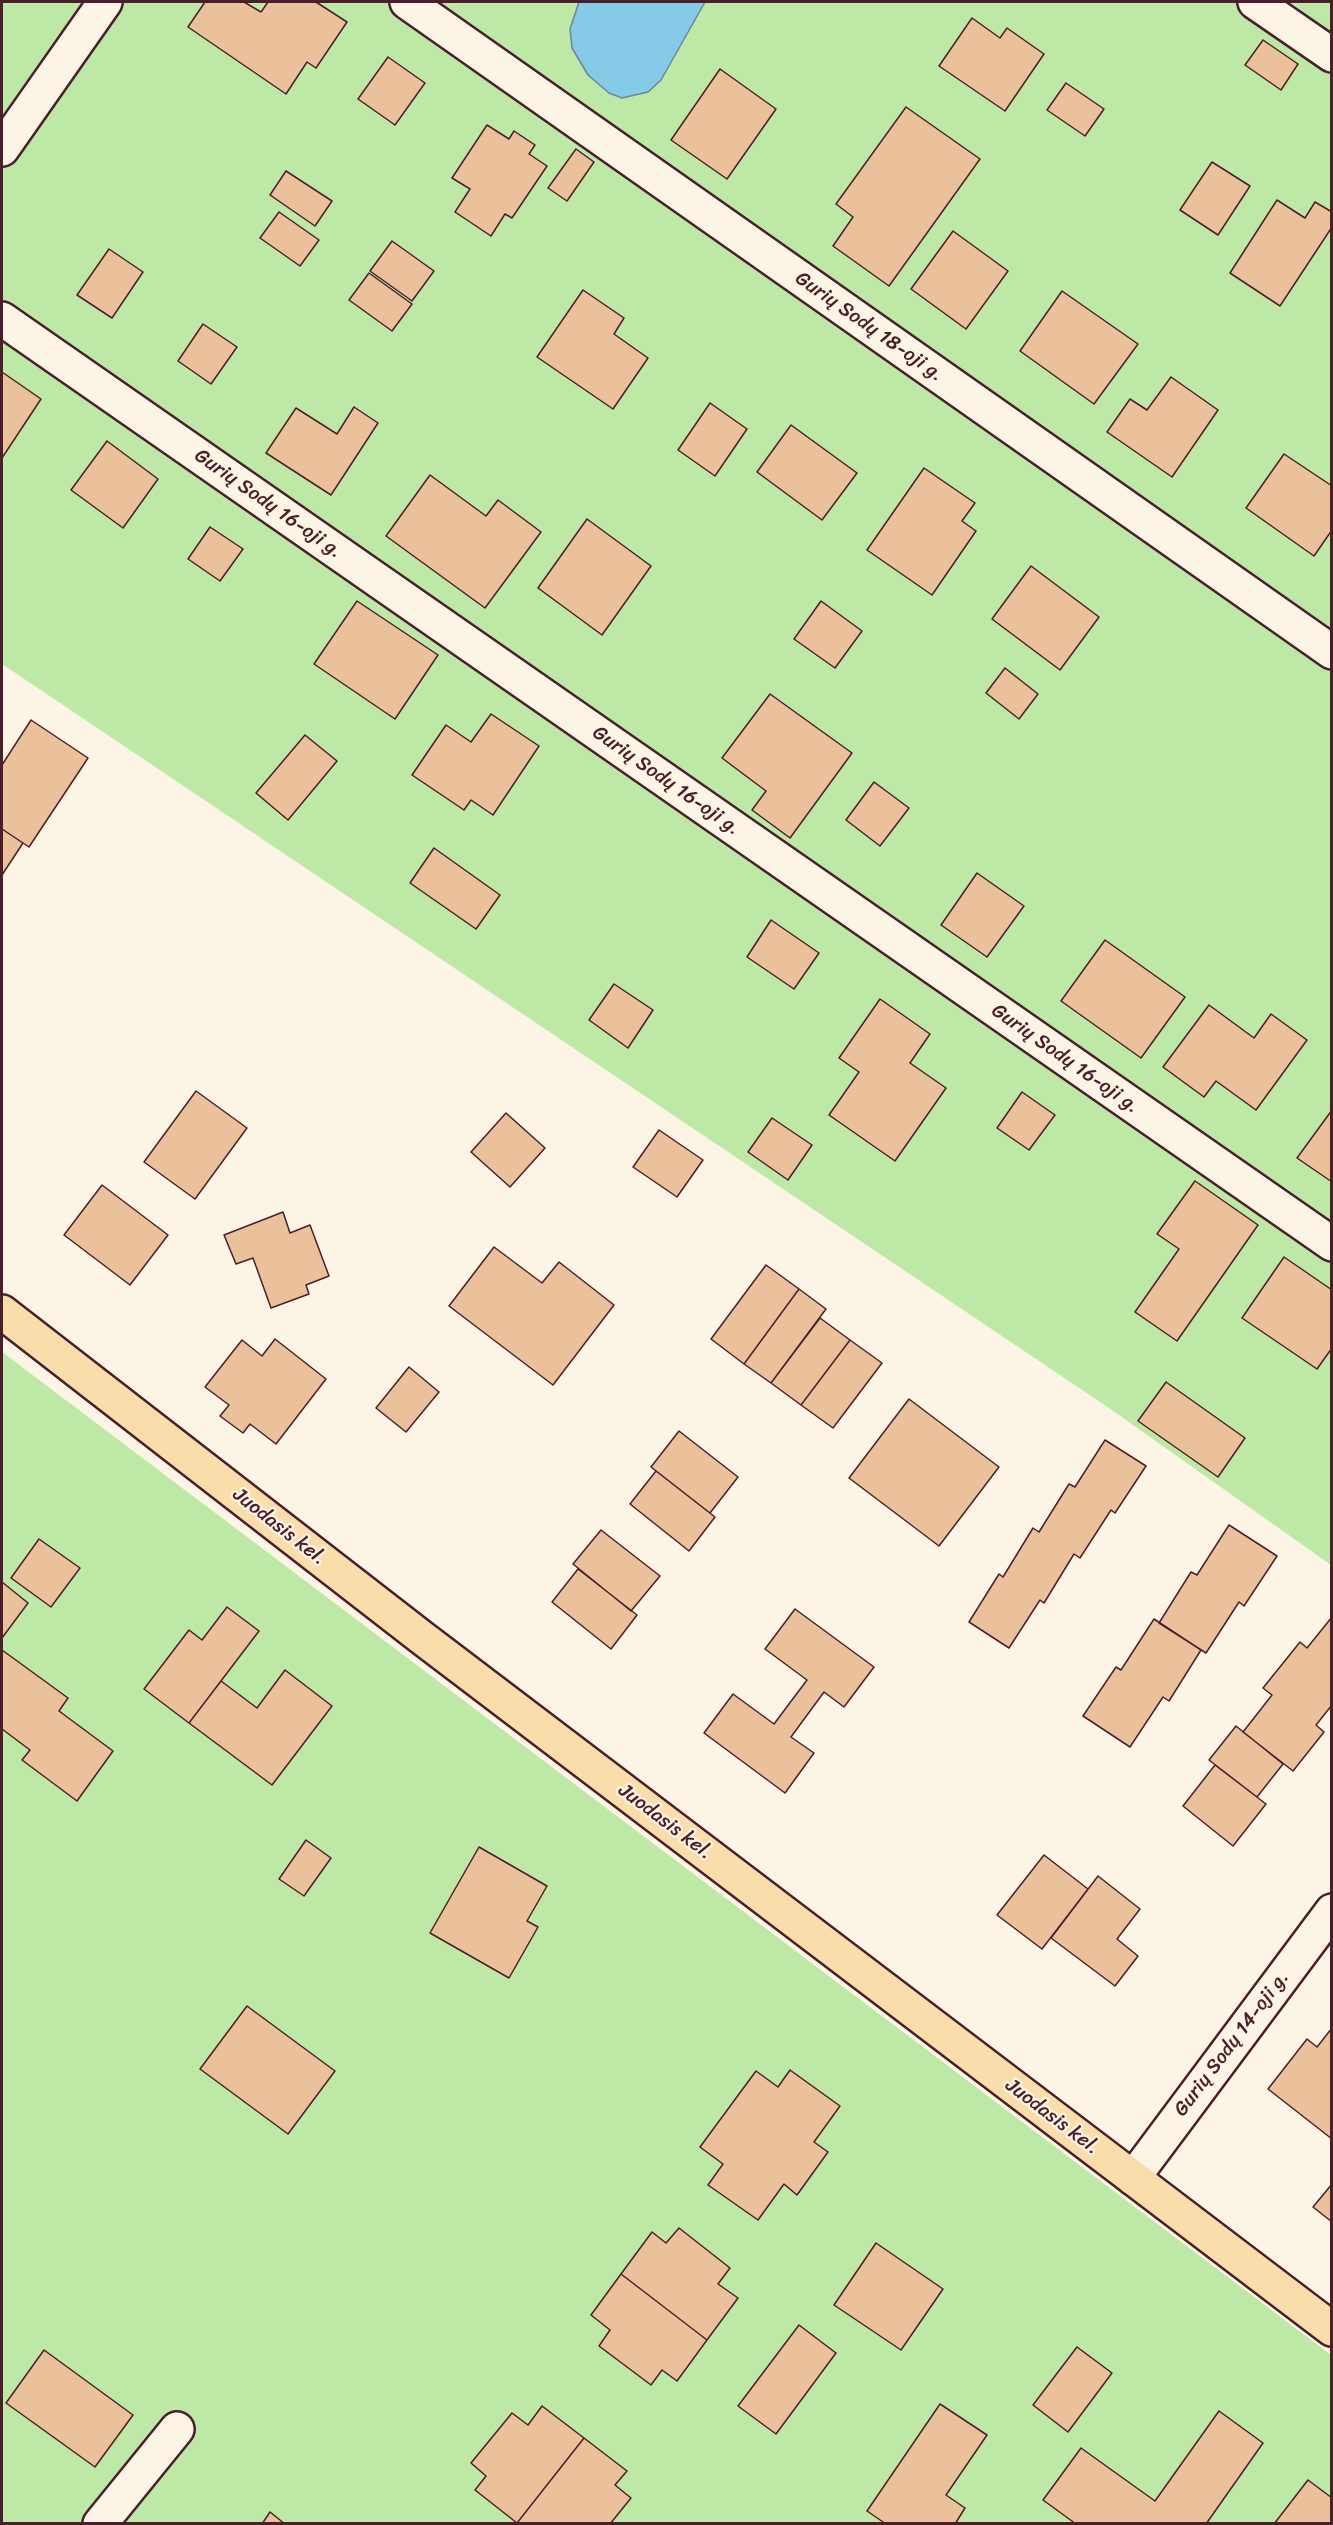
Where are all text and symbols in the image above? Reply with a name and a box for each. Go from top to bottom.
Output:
street label: Gurių Sodų 18-oji g. [790,267,948,387]
street label: Gurių Sodų 16-oji g. [190,444,346,564]
street label: Gurių Sodų 16-oji g. [588,721,744,841]
street label: Gurių Sodų 16-oji g. [987,999,1143,1119]
street label: Juodasis kel. [228,1483,330,1571]
street label: Juodasis kel. [613,1779,717,1865]
street label: Gurių Sodų 14-oji g. [1169,1967,1295,2121]
street label: Juodasis kel. [1000,2074,1104,2160]

